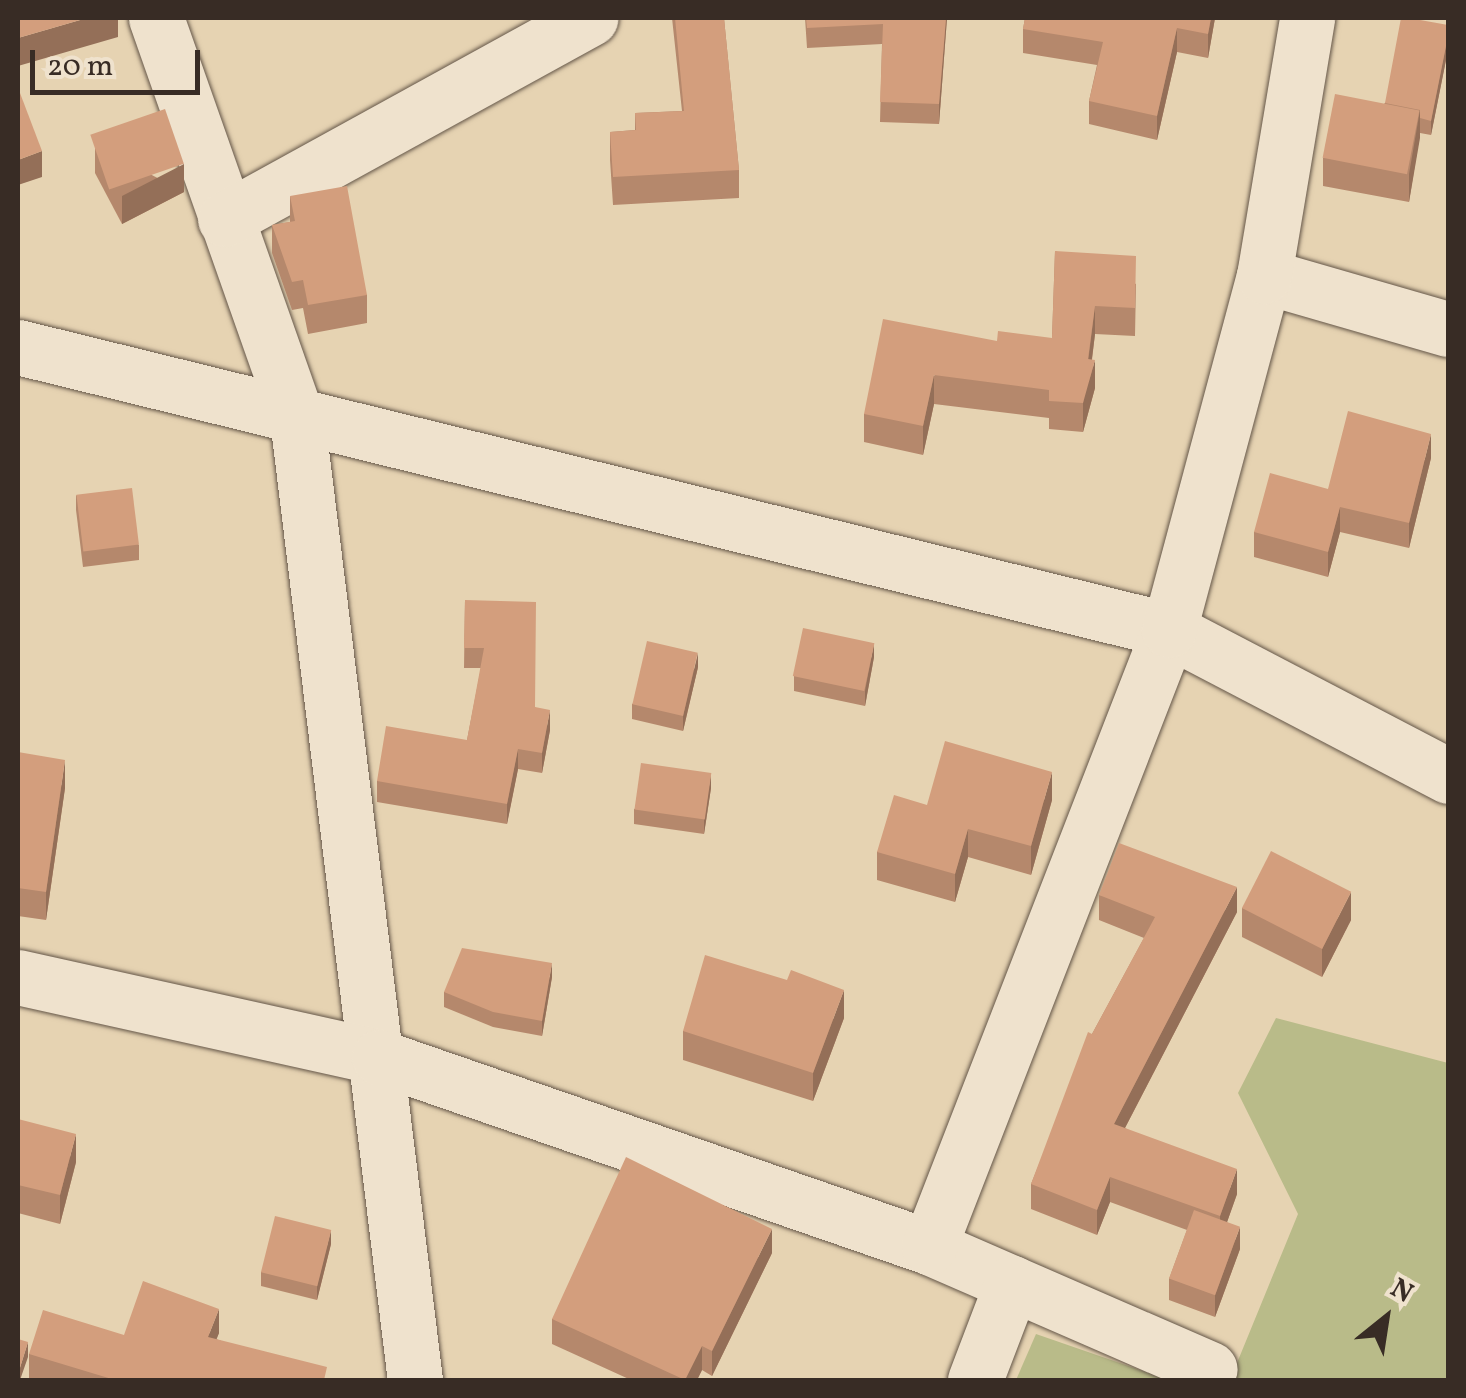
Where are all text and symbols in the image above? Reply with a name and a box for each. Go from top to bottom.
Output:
scale bar [35,30,205,92]
text: 20 m [47,46,113,88]
north arrow [1336,1268,1436,1368]
text: N [1383,1270,1420,1314]

